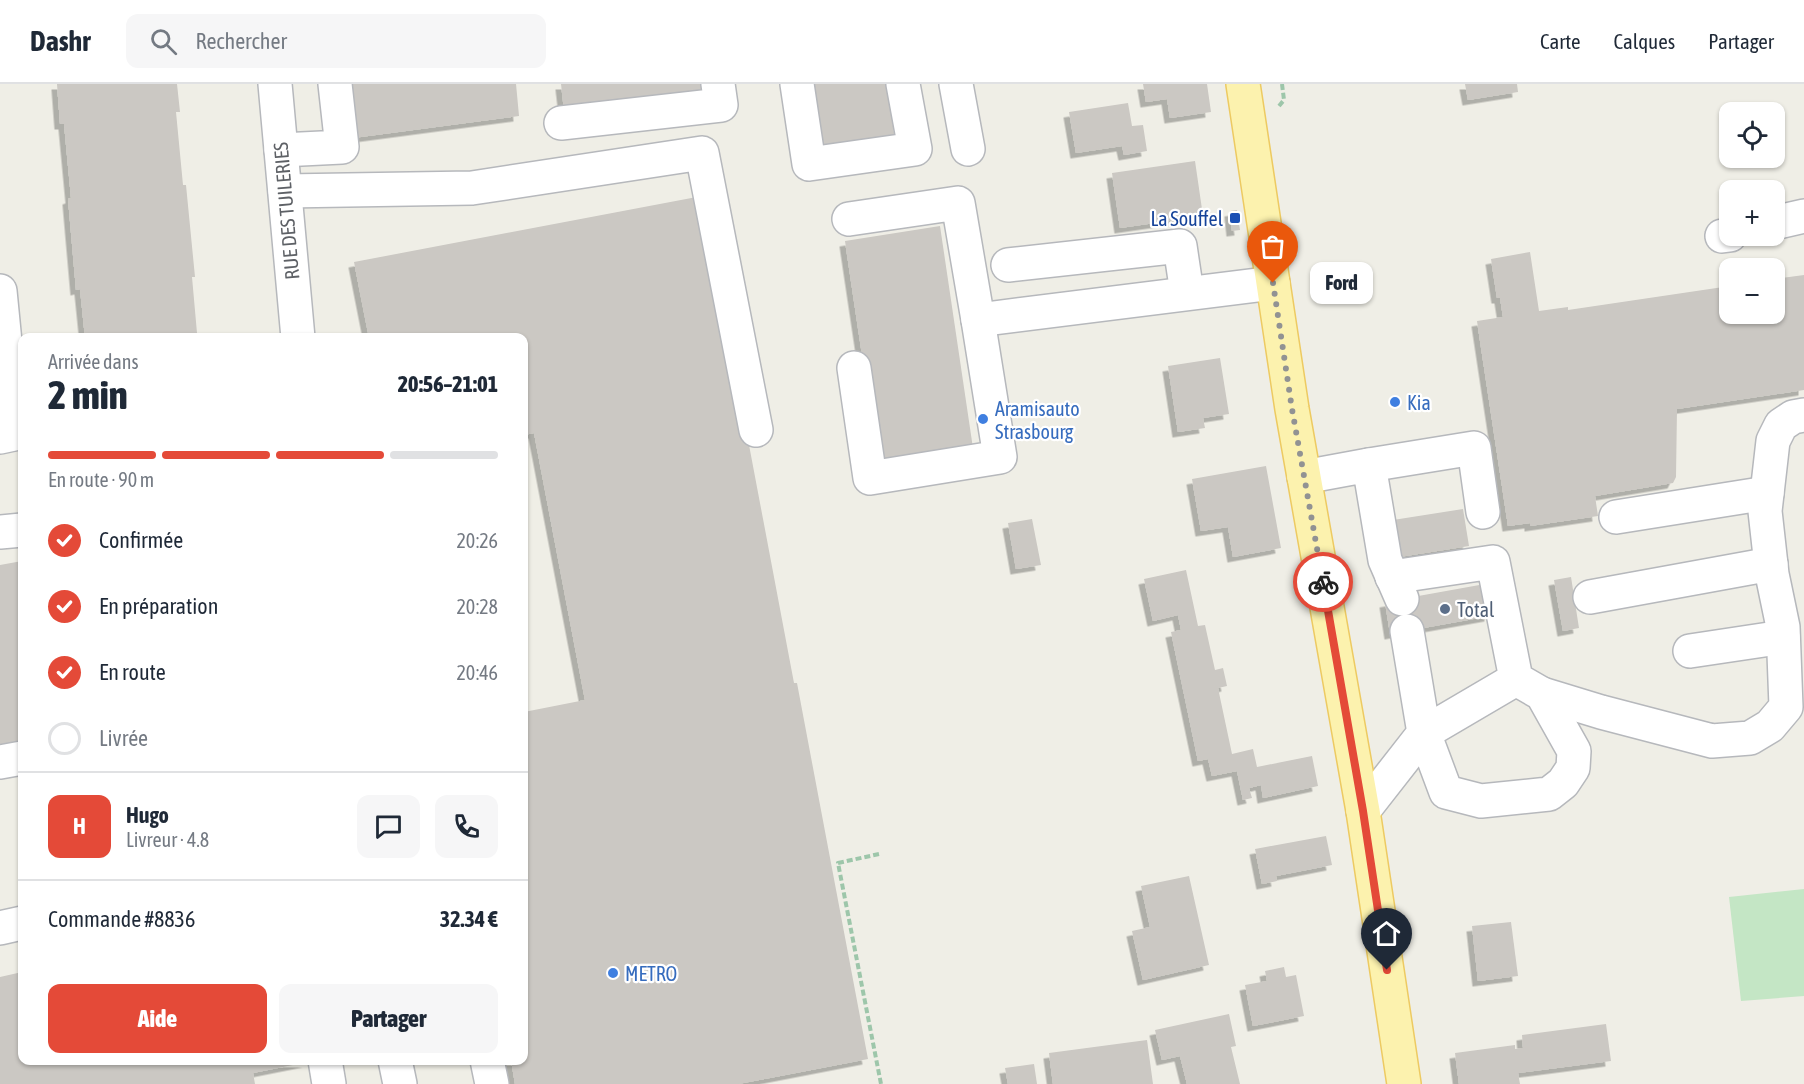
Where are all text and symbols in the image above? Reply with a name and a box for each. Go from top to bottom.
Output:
search box [126,14,546,68]
text: Dashr [30,25,90,57]
icon: search [147,25,180,58]
text: Rechercher [195,28,287,54]
text: Carte [1540,29,1581,53]
text: Calques [1614,29,1675,53]
text: Partager [1708,29,1774,53]
map controls [1719,102,1785,324]
button: locate [1719,102,1785,168]
street label: RUE DES TUILERIES [269,141,303,281]
button: + [1719,180,1785,246]
place label: La Souffel [1151,207,1224,230]
marker: La Souffel [1228,211,1242,225]
pin [1247,221,1298,283]
icon: bag [1256,230,1289,263]
button: − [1719,258,1785,324]
callout: Ford [1309,262,1372,304]
text: Ford [1325,271,1358,294]
text: Arrivée dans [48,350,139,373]
text: 20:56–21:01 [398,371,498,397]
text: 2 min [48,373,128,417]
place label: Kia [1407,391,1431,414]
marker: Kia [1388,395,1402,409]
place label: Aramisauto Strasbourg [995,397,1080,443]
marker: Aramisauto Strasbourg [976,412,990,426]
text: En route · 90 m [48,468,154,491]
icon: check [48,524,81,557]
text: Confirmée [99,527,183,553]
text: 20:26 [456,529,498,552]
courier [1293,552,1353,612]
icon: bike [1307,566,1340,599]
icon: check [48,590,81,623]
text: En préparation [99,593,218,619]
text: 20:28 [456,595,498,618]
place label: Total [1457,598,1495,621]
marker: Total [1438,602,1452,616]
icon: check [48,656,81,689]
text: En route [99,659,166,685]
text: 20:46 [456,661,498,684]
text: Livrée [99,725,148,751]
button: chat [357,795,420,858]
button: phone [435,795,498,858]
text: Hugo [126,802,169,828]
text: H [73,813,86,839]
text: Livreur · 4.8 [126,828,209,851]
text: Commande #8836 [48,906,195,932]
text: 32.34 € [440,906,498,932]
pin [1361,908,1412,970]
icon: home [1370,917,1403,950]
place label: METRO [625,962,677,985]
marker: METRO [606,966,620,980]
button: Aide [48,984,267,1053]
button: Partager [279,984,498,1053]

